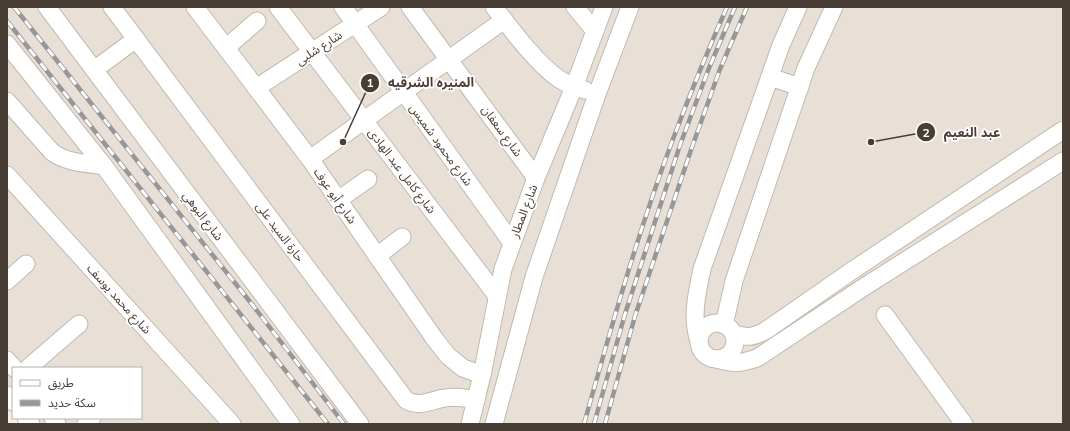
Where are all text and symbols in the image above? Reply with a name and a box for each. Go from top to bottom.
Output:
street label: شارع شلبى [293,27,346,70]
callout: المنيره الشرقيه [360,70,482,95]
text: المنيره الشرقيه [388,74,474,92]
text: 1 [366,75,374,91]
street label: شارع محمود شميس [405,101,476,190]
street label: شارع سعفان [477,102,526,160]
callout: عبد النعيم [916,120,1009,145]
text: عبد النعيم [944,124,1000,143]
street label: شارع كامل عبد الهادى [364,125,439,218]
text: 2 [922,125,930,141]
street label: شارع أبو عوف [309,165,360,228]
street label: شارع المطار [506,182,542,241]
street label: شارع البوهي [178,188,227,245]
street label: حارة السيد على [252,199,308,265]
street label: شارع محمد يوسف [83,261,155,338]
legend [12,367,142,419]
text: طريق [48,375,74,391]
text: سكة حديد [48,395,96,411]

